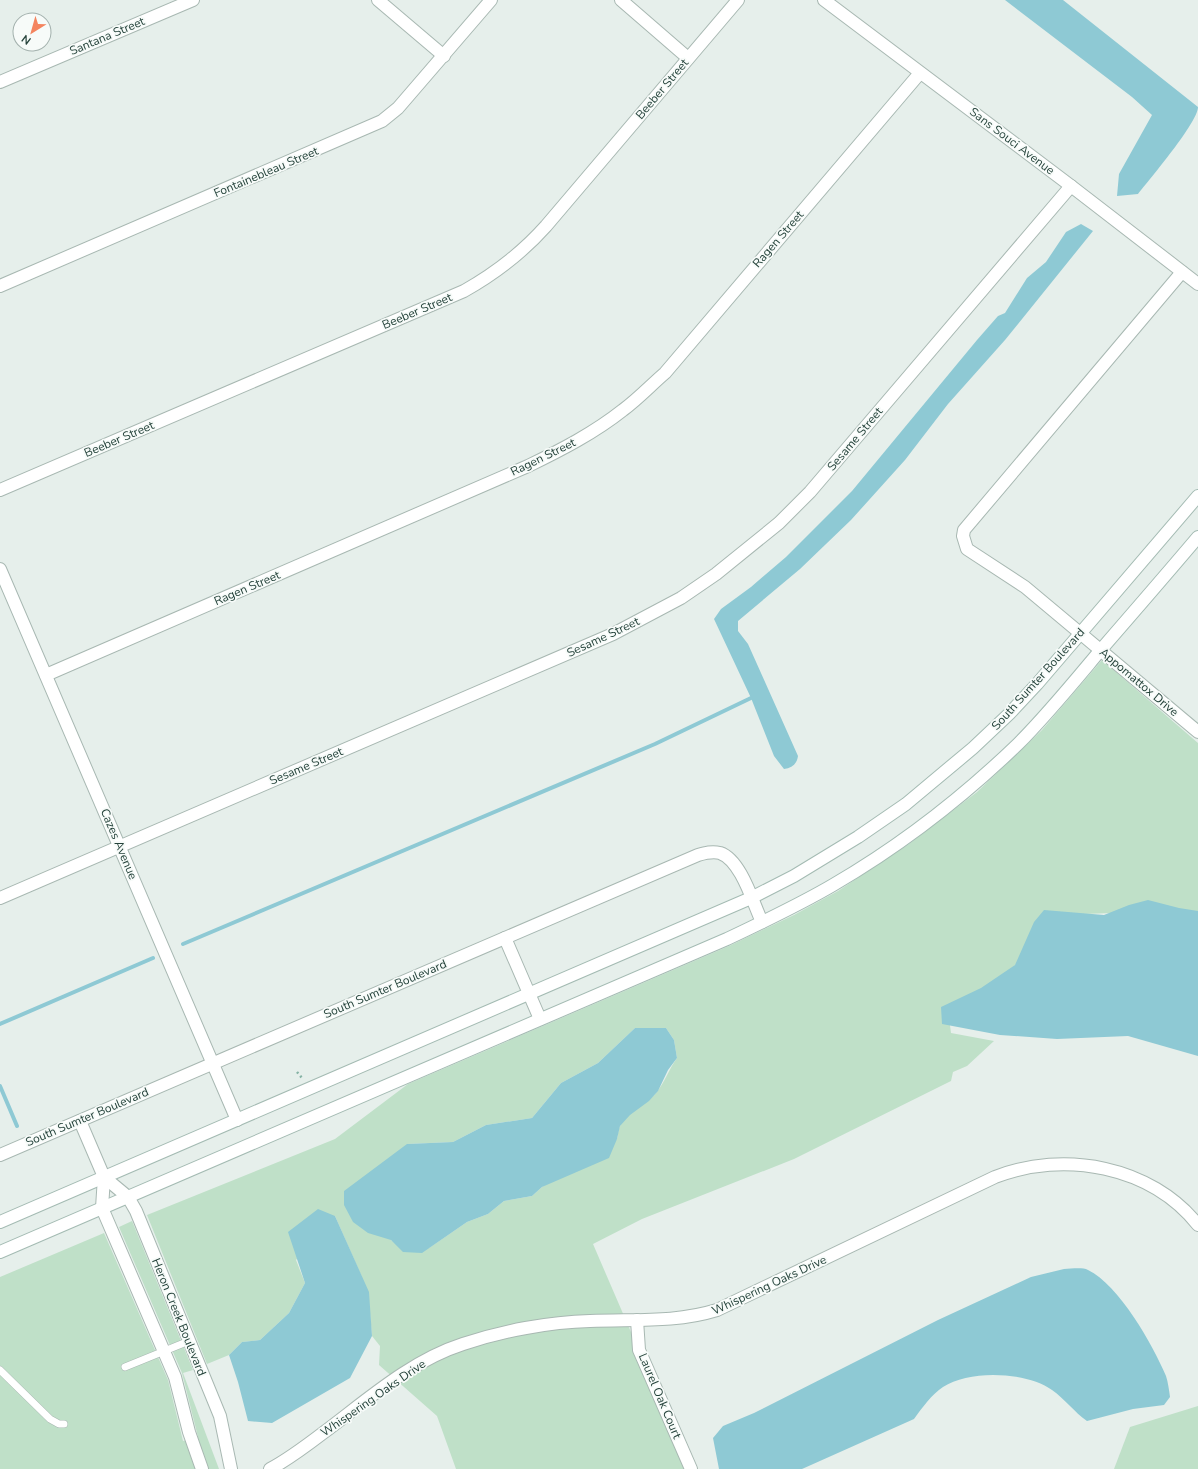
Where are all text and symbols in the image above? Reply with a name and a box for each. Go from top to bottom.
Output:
north arrow [12,12,52,52]
street label: Santana Street [67,13,148,59]
text: N [18,31,34,48]
street label: Beeber Street [632,55,693,123]
street label: Sans Souci Avenue [966,104,1058,178]
street label: Fontainebleau Street [211,142,321,201]
street label: Ragen Street [749,207,808,271]
street label: Beeber Street [380,289,455,333]
street label: Sesame Street [824,403,887,474]
street label: Beeber Street [82,417,157,461]
street label: Ragen Street [508,434,579,480]
street label: Ragen Street [211,567,283,609]
street label: Sesame Street [564,613,643,661]
street label: South Sumter Boulevard [988,625,1088,733]
street label: Appomattox Drive [1096,644,1182,720]
street label: Sesame Street [267,743,346,789]
street label: Cazes Avenue [97,806,141,882]
street label: South Sumter Boulevard [321,956,449,1022]
street label: South Sumter Boulevard [23,1084,151,1150]
street label: Whispering Oaks Drive [709,1251,829,1319]
street label: Heron Creek Boulevard [148,1256,210,1378]
street label: Laurel Oak Court [635,1351,686,1442]
street label: Whispering Oaks Drive [317,1356,429,1440]

